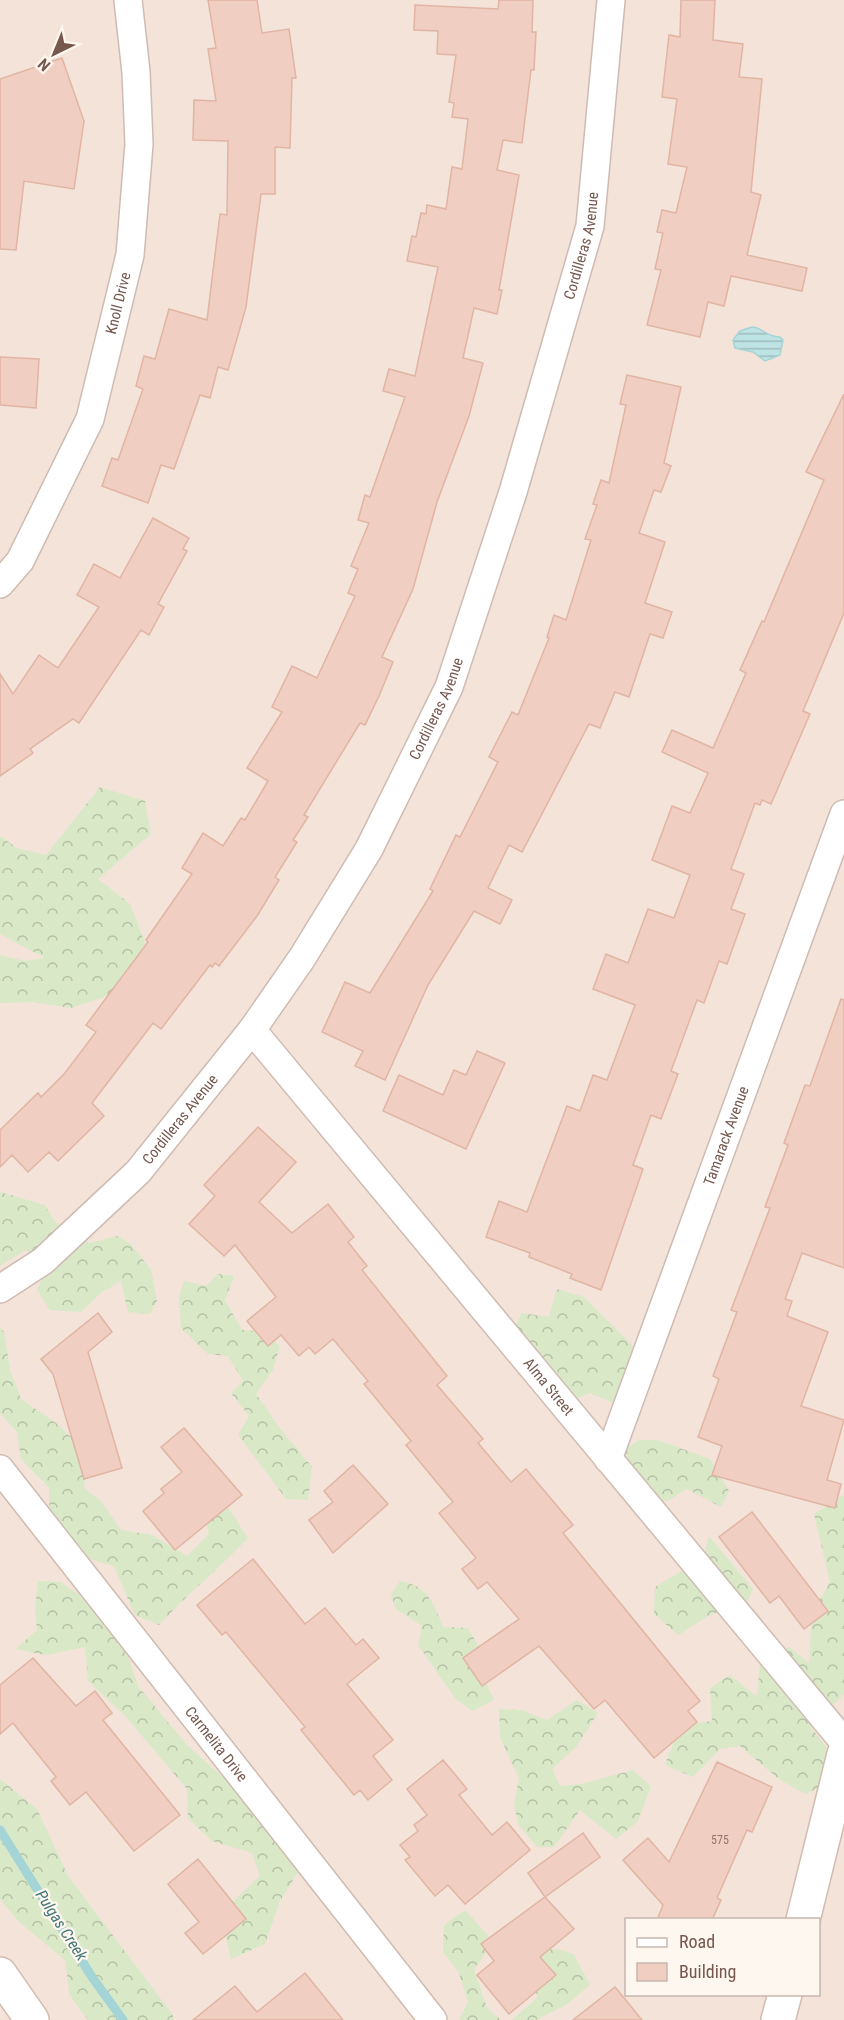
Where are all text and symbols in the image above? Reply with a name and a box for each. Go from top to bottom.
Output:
north arrow [24,24,84,84]
text: N [34,54,54,75]
street label: Cordilleras Avenue [560,191,602,302]
street label: Knoll Drive [102,270,134,336]
street label: Cordilleras Avenue [405,655,467,763]
street label: Cordilleras Avenue [139,1071,222,1168]
street label: Tamarack Avenue [700,1084,753,1188]
street label: Alma Street [520,1354,578,1419]
street label: Carmelita Drive [181,1703,251,1785]
house number: 575 [711,1833,729,1847]
water label: Pulgas Creek [32,1886,92,1965]
legend [625,1918,820,1996]
text: Road [679,1931,715,1952]
text: Building [679,1961,736,1982]

